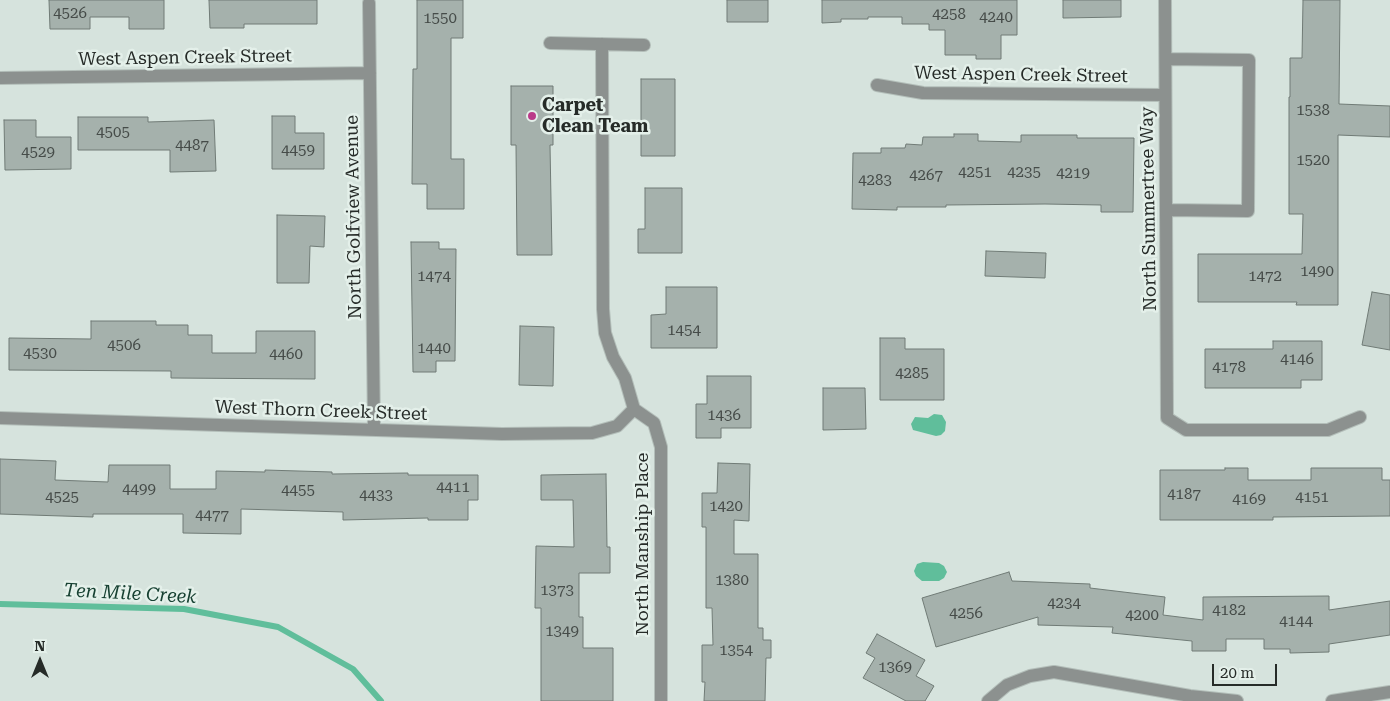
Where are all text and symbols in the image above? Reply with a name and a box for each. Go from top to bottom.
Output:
house number: 4526 [53,5,87,23]
house number: 4258 [932,6,966,24]
house number: 4240 [979,9,1013,27]
house number: 1550 [423,10,457,28]
street label: West Aspen Creek Street [78,45,292,71]
street label: West Aspen Creek Street [914,62,1128,88]
place label: Carpet Clean Team [542,95,648,138]
house number: 1538 [1296,102,1330,120]
street label: North Summertree Way [1136,107,1162,311]
marker: Carpet Clean Team [526,110,538,122]
street label: North Golfview Avenue [341,115,367,319]
house number: 4505 [96,124,130,142]
house number: 4487 [175,137,209,155]
house number: 4459 [281,142,315,160]
house number: 4529 [21,144,55,162]
house number: 1520 [1296,152,1330,170]
house number: 4251 [958,164,992,182]
house number: 4235 [1007,164,1041,182]
house number: 4219 [1056,165,1090,183]
house number: 4267 [909,167,943,185]
house number: 4283 [858,172,892,190]
house number: 1490 [1300,263,1334,281]
house number: 1474 [417,268,451,286]
house number: 1472 [1248,268,1282,286]
house number: 1454 [667,322,701,340]
house number: 4506 [107,337,141,355]
house number: 1440 [417,340,451,358]
house number: 4530 [23,345,57,363]
house number: 4460 [269,346,303,364]
house number: 4146 [1280,351,1314,369]
house number: 4178 [1212,359,1246,377]
house number: 4285 [895,365,929,383]
street label: West Thorn Creek Street [214,396,428,426]
house number: 1436 [707,407,741,425]
street label: North Manship Place [632,453,654,635]
house number: 4411 [436,479,470,497]
house number: 4499 [122,481,156,499]
house number: 4455 [281,482,315,500]
house number: 4187 [1167,486,1201,504]
house number: 4433 [359,487,393,505]
house number: 4525 [45,489,79,507]
house number: 4151 [1295,489,1329,507]
house number: 4169 [1232,491,1266,509]
house number: 1420 [709,498,743,516]
house number: 4477 [195,507,229,525]
house number: 1380 [715,572,749,590]
water label: Ten Mile Creek [63,579,197,609]
house number: 1373 [540,582,574,600]
house number: 4234 [1047,595,1081,613]
house number: 4182 [1212,602,1246,620]
house number: 4256 [949,605,983,623]
house number: 4200 [1125,607,1159,625]
house number: 4144 [1279,613,1313,631]
house number: 1349 [545,623,579,641]
north arrow [15,636,65,686]
text: N [35,638,45,654]
house number: 1354 [719,642,753,660]
scale bar [1215,654,1280,686]
house number: 1369 [878,659,912,677]
text: 20 m [1220,664,1254,682]

